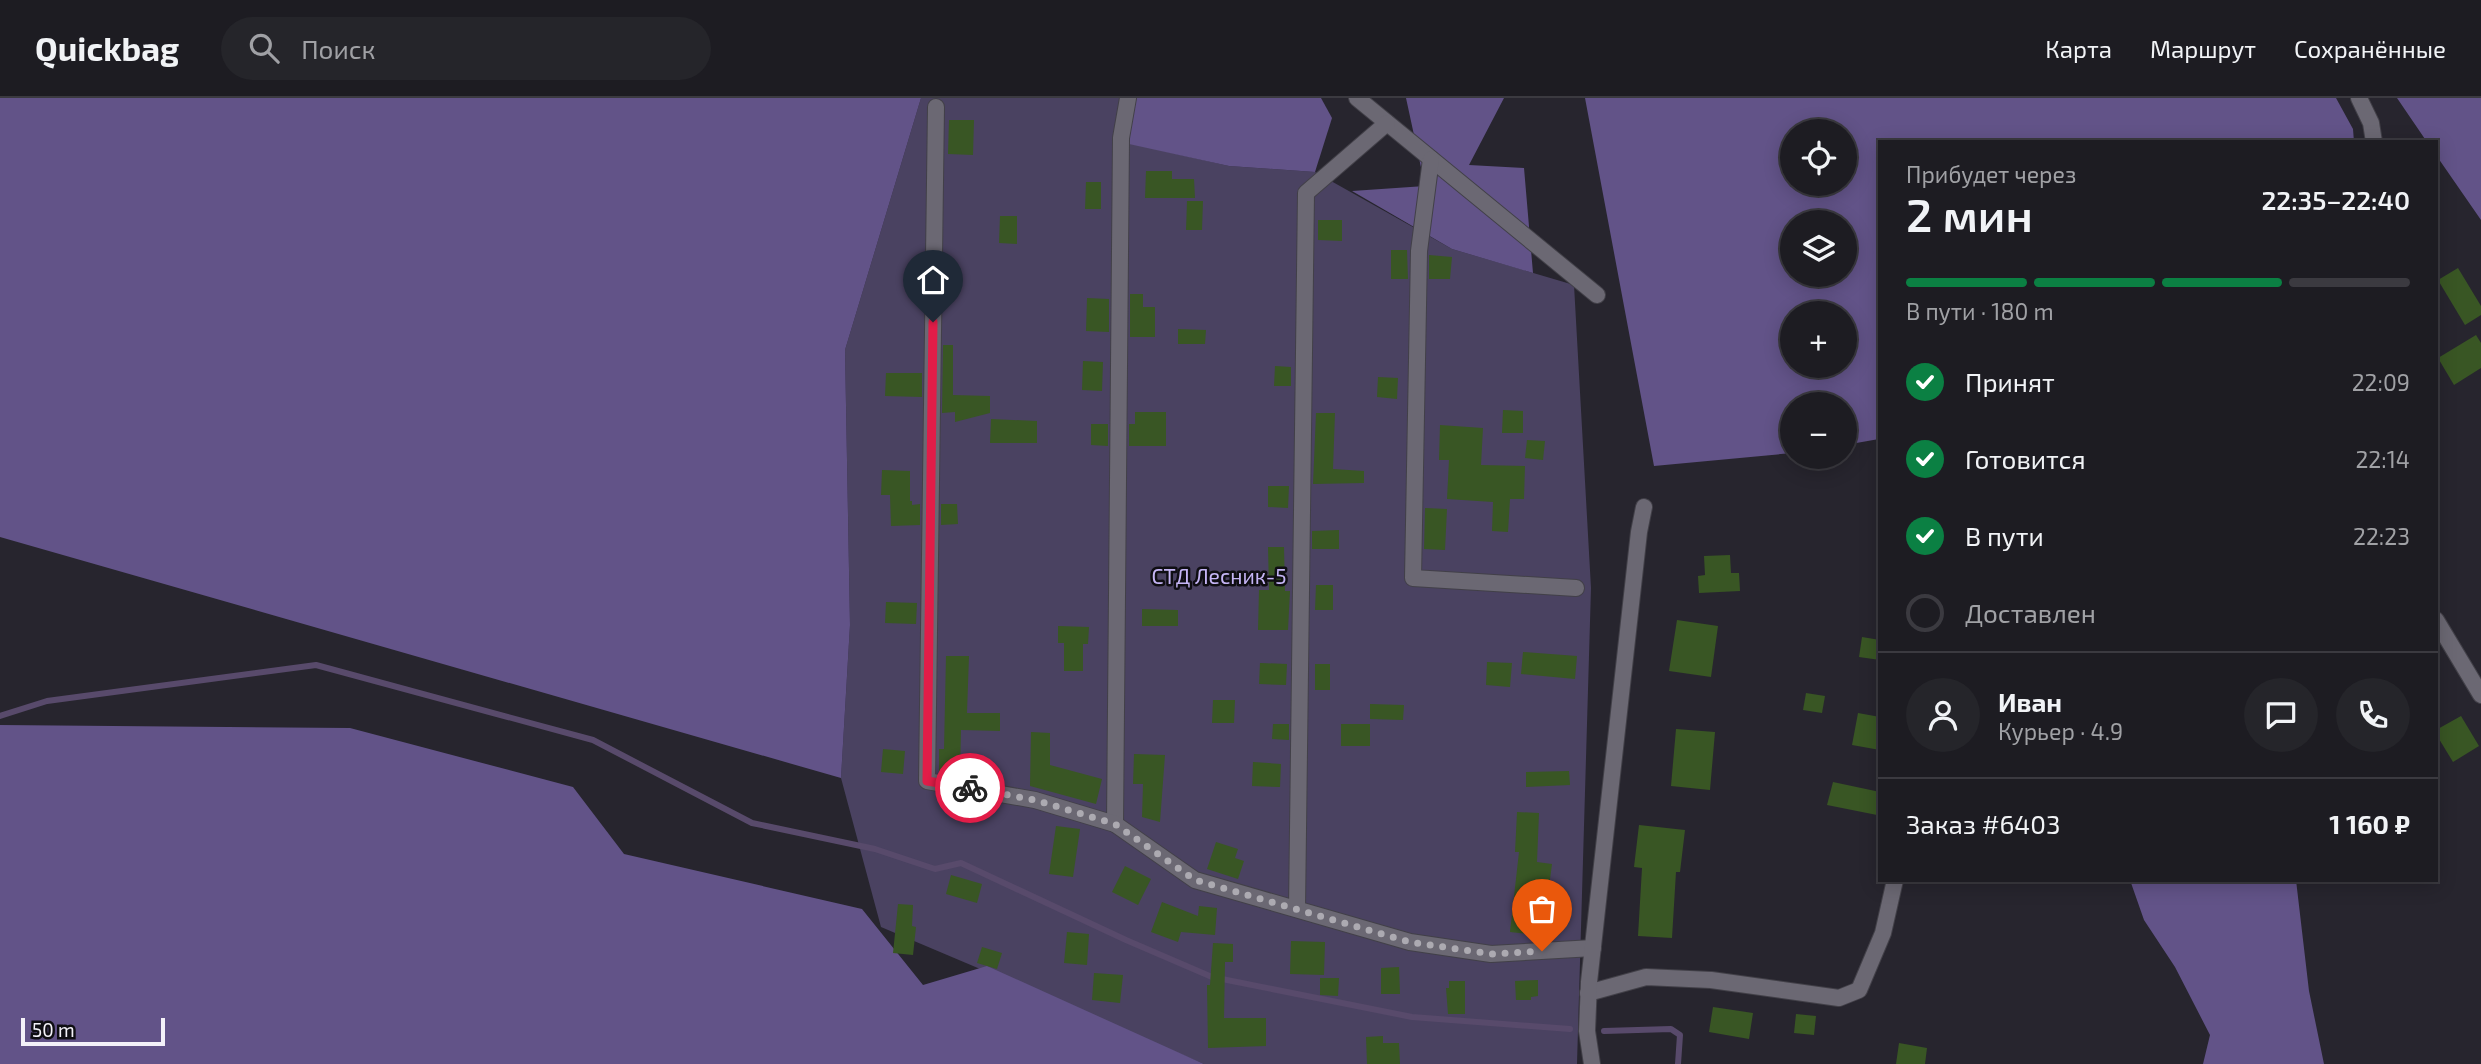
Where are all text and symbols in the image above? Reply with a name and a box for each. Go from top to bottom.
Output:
search box [221,17,711,80]
text: Quickbag [35,28,179,68]
icon: search [245,29,283,67]
text: Поиск [301,33,375,64]
text: Карта [2045,34,2112,63]
text: Маршрут [2150,34,2256,63]
text: Сохранённые [2294,34,2446,63]
map controls [1780,119,1857,469]
button: locate [1780,119,1857,196]
text: Прибудет через [1906,160,2076,188]
text: 22:35–22:40 [2261,184,2410,215]
text: 2 мин [1906,186,2033,241]
button: layers [1780,210,1857,287]
pin [903,250,963,322]
icon: home [914,261,952,299]
text: В пути · 180 m [1906,297,2054,325]
button: + [1780,301,1857,378]
icon: check [1906,363,1944,401]
text: Принят [1965,366,2055,397]
text: 22:09 [2352,368,2410,396]
button: − [1780,392,1857,469]
icon: check [1906,440,1944,478]
text: Готовится [1965,443,2086,474]
text: 22:14 [2355,445,2410,473]
icon: check [1906,517,1944,555]
text: В пути [1965,520,2044,551]
text: 22:23 [2353,522,2410,550]
park label: СТД Лесник-5 [1151,563,1287,588]
text: Доставлен [1965,597,2096,628]
button: person [1906,678,1980,752]
button: chat [2244,678,2318,752]
button: phone [2336,678,2410,752]
text: Иван [1998,686,2062,717]
text: Курьер · 4.9 [1998,717,2123,745]
courier [935,753,1005,823]
icon: bike [951,769,989,807]
text: Заказ #6403 [1906,808,2060,839]
text: 1 160 ₽ [2329,808,2410,839]
pin [1512,879,1572,951]
icon: bag [1523,890,1561,928]
scale bar [21,1015,164,1047]
text: 50 m [32,1018,75,1041]

